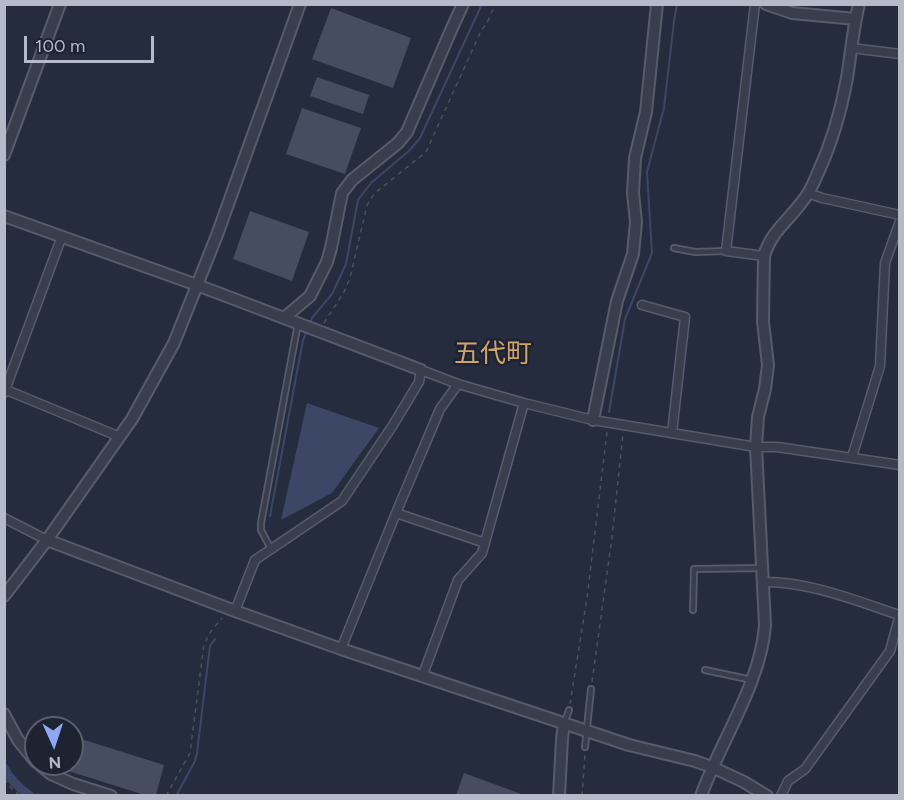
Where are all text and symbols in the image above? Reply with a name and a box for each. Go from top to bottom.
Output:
scale bar [27,24,158,62]
text: 100 m [35,35,85,57]
district label: 五代町 [454,338,532,370]
north arrow [24,716,84,776]
text: N [48,753,62,772]

